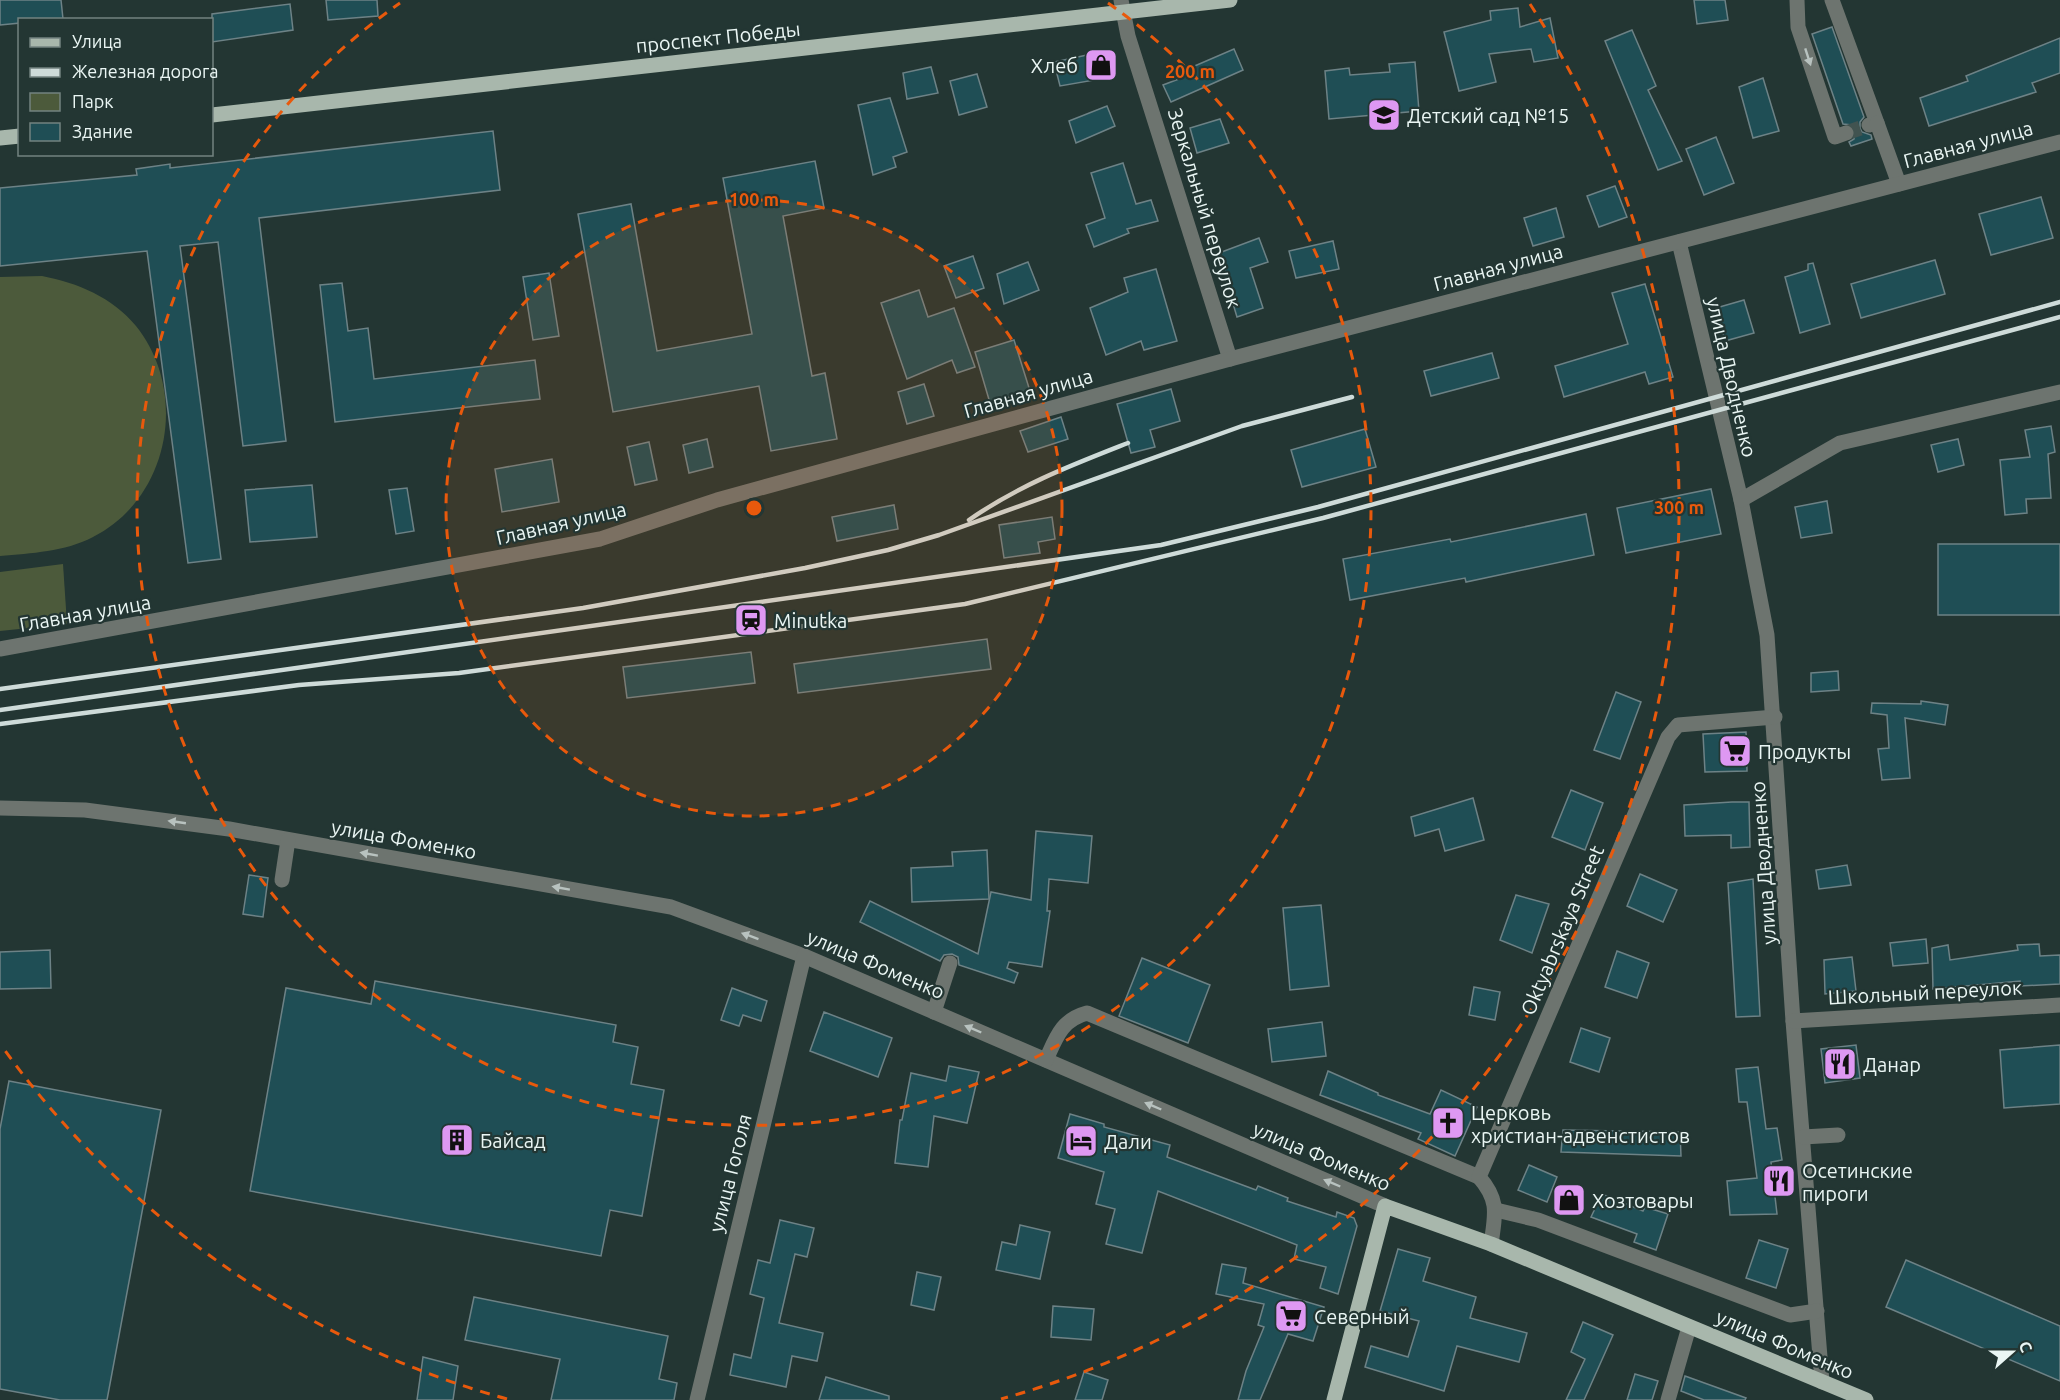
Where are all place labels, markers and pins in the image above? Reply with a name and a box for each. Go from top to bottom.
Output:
shop icon: Хлеб [1083,47,1119,83]
place label: Хлеб [1031,54,1078,77]
school or university icon: Детский сад №15 [1366,97,1402,133]
place label: Детский сад №15 [1407,104,1569,127]
centre of rings [744,498,764,518]
station icon: Minutka [733,602,769,638]
place label: Minutka [774,609,847,632]
supermarket icon: Продукты [1717,733,1753,769]
place label: Продукты [1758,740,1851,763]
restaurant icon: Данар [1822,1046,1858,1082]
place label: Данар [1863,1053,1921,1076]
place label: Церковь христиан-адвенстистов [1471,1101,1690,1147]
church icon: Церковь христиан-адвенстистов [1430,1105,1466,1141]
building icon: Байсад [439,1122,475,1158]
hotel icon: Дали [1063,1123,1099,1159]
place label: Байсад [480,1129,546,1152]
place label: Дали [1104,1130,1152,1153]
place label: Осетинские пироги [1802,1159,1913,1205]
restaurant icon: Осетинские пироги [1761,1163,1797,1199]
shop icon: Хозтовары [1551,1182,1587,1218]
place label: Хозтовары [1592,1189,1694,1212]
supermarket icon: Северный [1273,1298,1309,1334]
place label: Северный [1314,1305,1409,1328]

